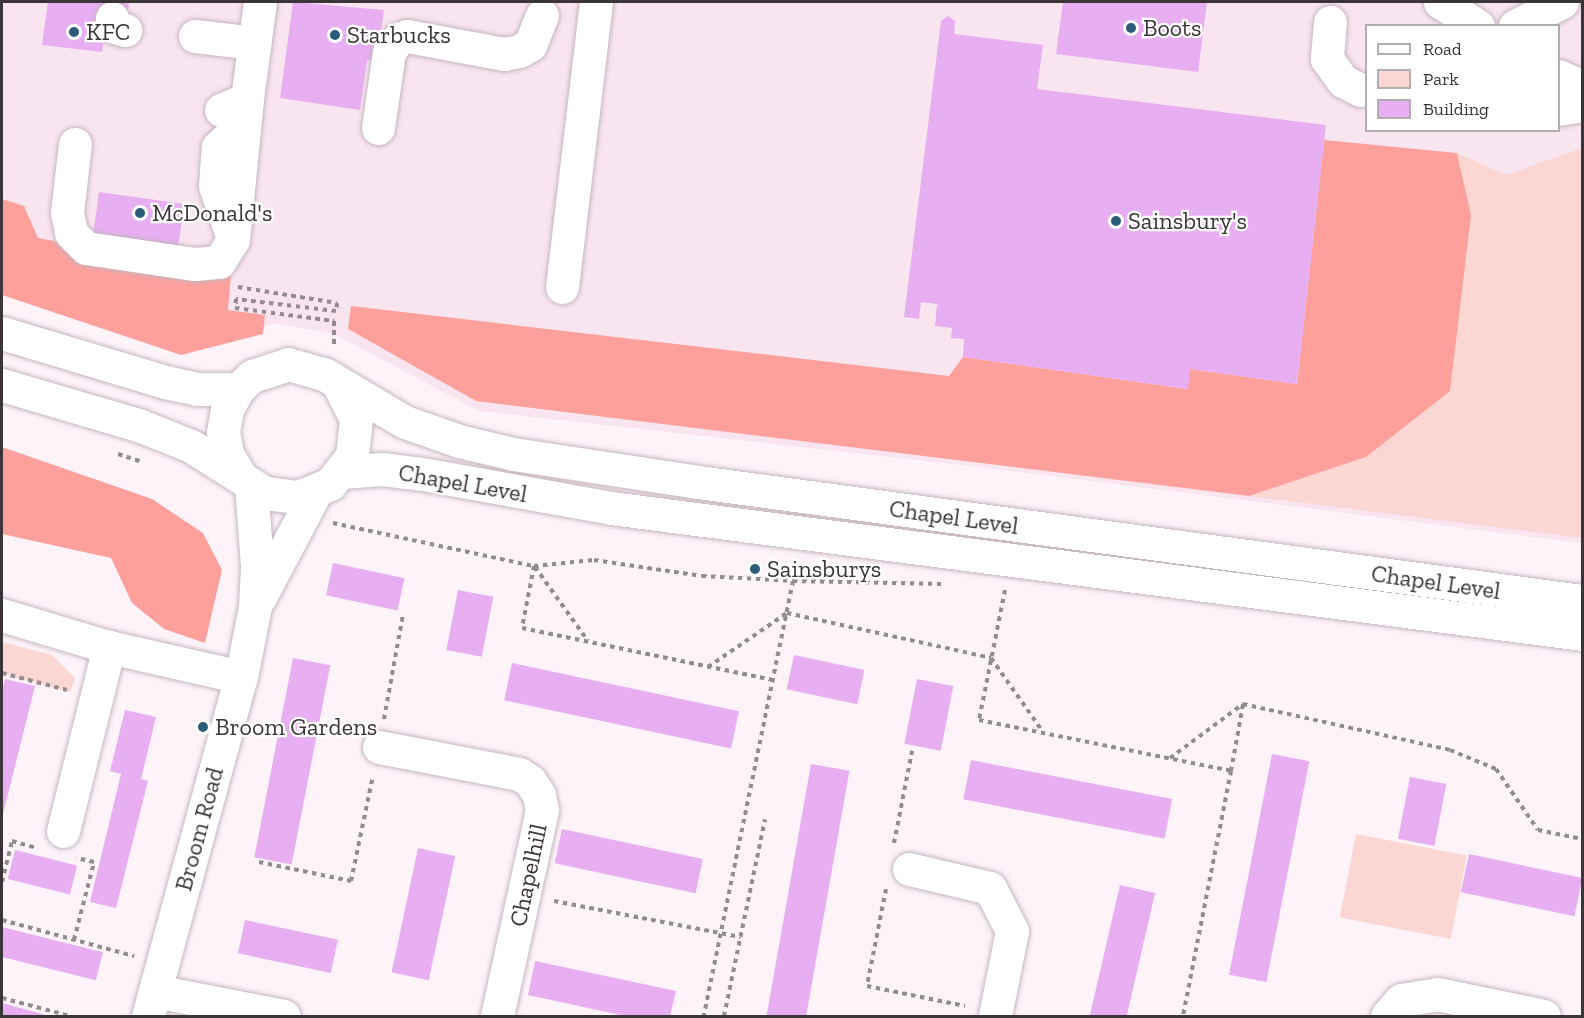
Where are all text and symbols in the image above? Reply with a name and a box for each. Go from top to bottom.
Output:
place label: Boots [1143,14,1202,42]
place label: KFC [86,18,130,46]
place label: Starbucks [347,21,451,49]
marker: Boots [1124,21,1138,35]
legend [1365,24,1560,132]
marker: KFC [67,25,81,39]
marker: Starbucks [328,28,342,42]
text: Road [1423,38,1462,60]
text: Park [1423,68,1459,90]
text: Building [1423,98,1489,120]
place label: McDonald's [152,199,272,227]
marker: McDonald's [133,206,147,220]
place label: Sainsbury's [1128,207,1247,235]
marker: Sainsbury's [1109,214,1123,228]
street label: Chapel Level [396,458,530,508]
street label: Chapel Level [888,494,1020,540]
place label: Sainsburys [767,555,881,583]
street label: Chapel Level [1370,559,1502,605]
marker: Sainsburys [748,562,762,576]
place label: Broom Gardens [215,713,377,741]
marker: Broom Gardens [196,720,210,734]
street label: Broom Road [169,764,229,894]
street label: Chapelhill [503,821,553,929]

